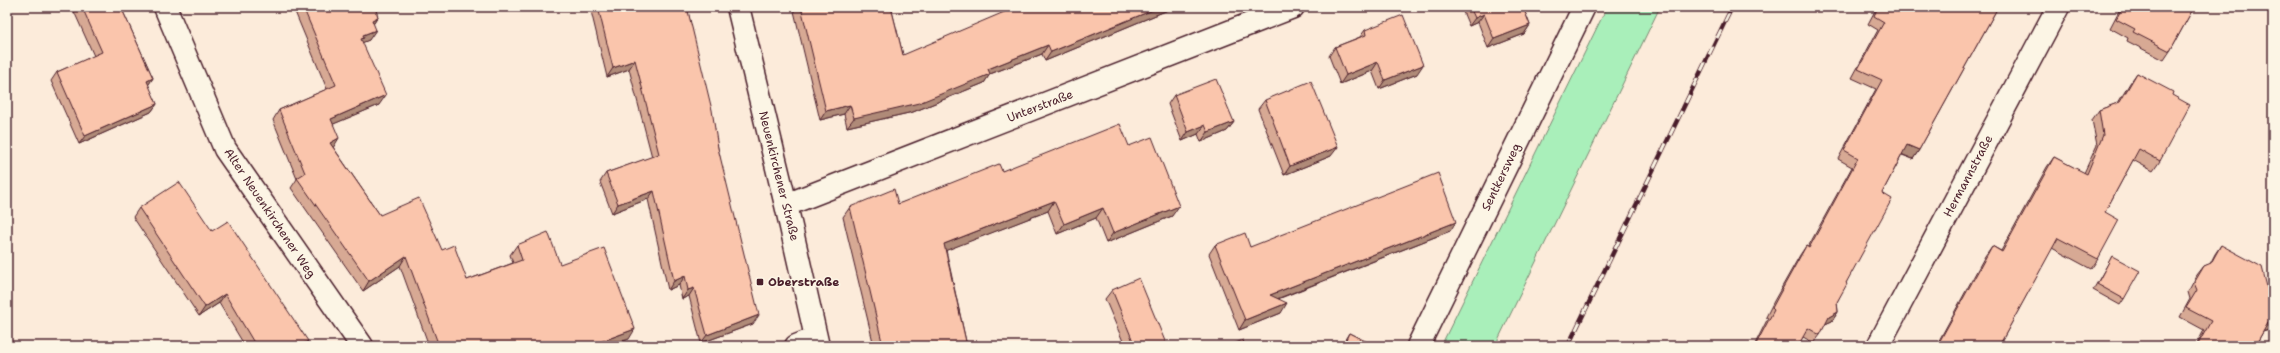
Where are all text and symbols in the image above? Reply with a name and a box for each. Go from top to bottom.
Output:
street label: Unterstraße [1005,86,1076,126]
street label: Neuenkirchener Straße [755,109,803,243]
street label: Hermannstraße [1940,132,1996,220]
street label: Sentkersweg [1478,140,1524,214]
street label: Alter Neuenkirchener Weg [221,145,319,281]
place label: Oberstraße [768,274,839,290]
marker: Oberstraße [755,277,765,287]

